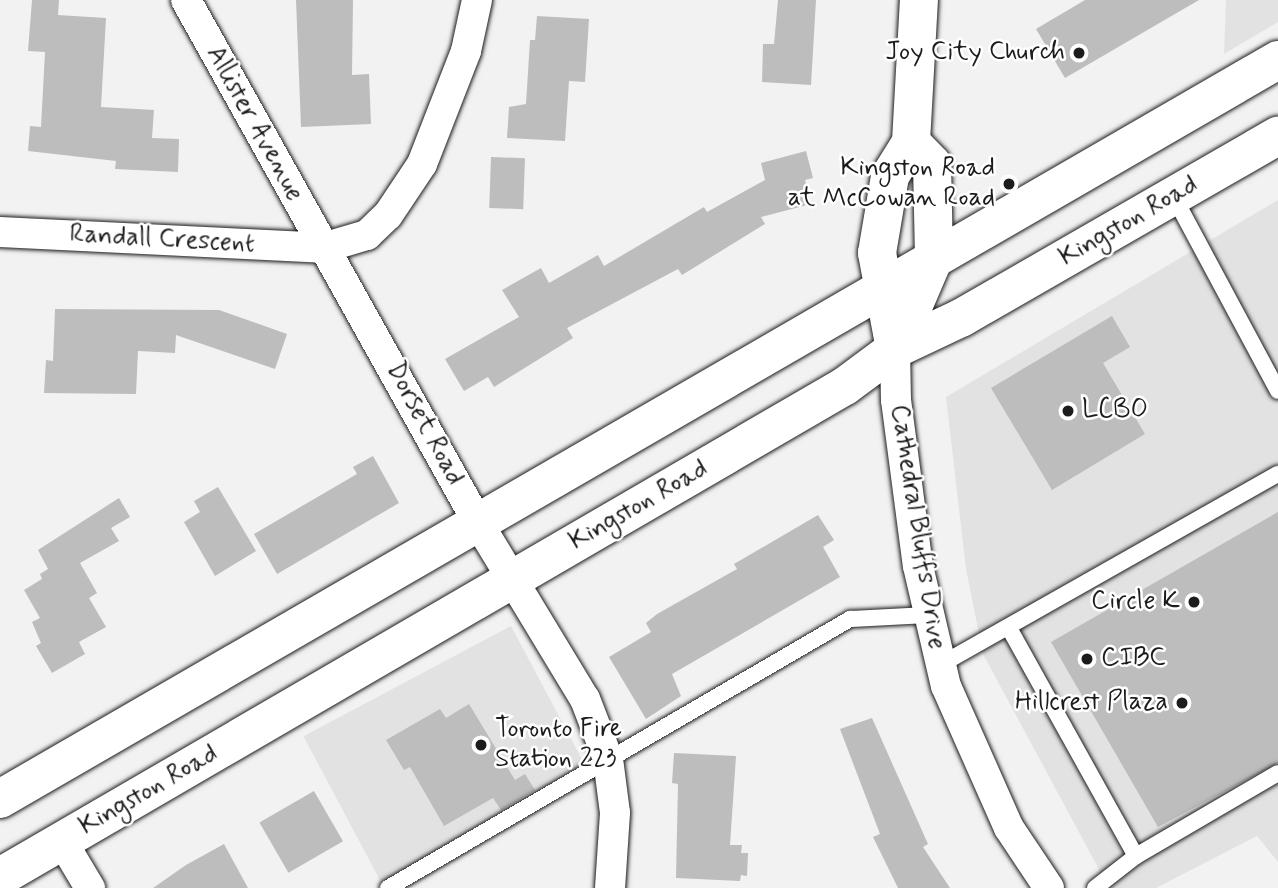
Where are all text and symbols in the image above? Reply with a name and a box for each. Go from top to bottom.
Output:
place label: Joy City Church [884,37,1065,69]
street label: Allister Avenue [199,43,309,205]
marker: Joy City Church [1071,45,1087,61]
place label: Kingston Road at McCowan Road [795,153,995,214]
street label: Kingston Road [1055,171,1203,273]
marker: Kingston Road at McCowan Road [1001,176,1017,192]
street label: Randall Crescent [67,219,257,261]
street label: Dorset Road [378,357,470,491]
place label: LCBO [1082,395,1148,427]
marker: LCBO [1060,403,1076,419]
street label: Cathedral Bluffs Drive [882,404,952,650]
street label: Kingston Road [565,455,713,557]
place label: Circle K [1090,586,1180,618]
marker: Circle K [1186,594,1202,610]
place label: CIBC [1101,643,1166,675]
marker: CIBC [1079,651,1095,667]
place label: Hillcrest Plaza [1015,687,1168,719]
marker: Hillcrest Plaza [1174,695,1190,711]
place label: Toronto Fire Station 223 [495,714,621,776]
marker: Toronto Fire Station 223 [473,737,489,753]
street label: Kingston Road [75,740,223,842]

